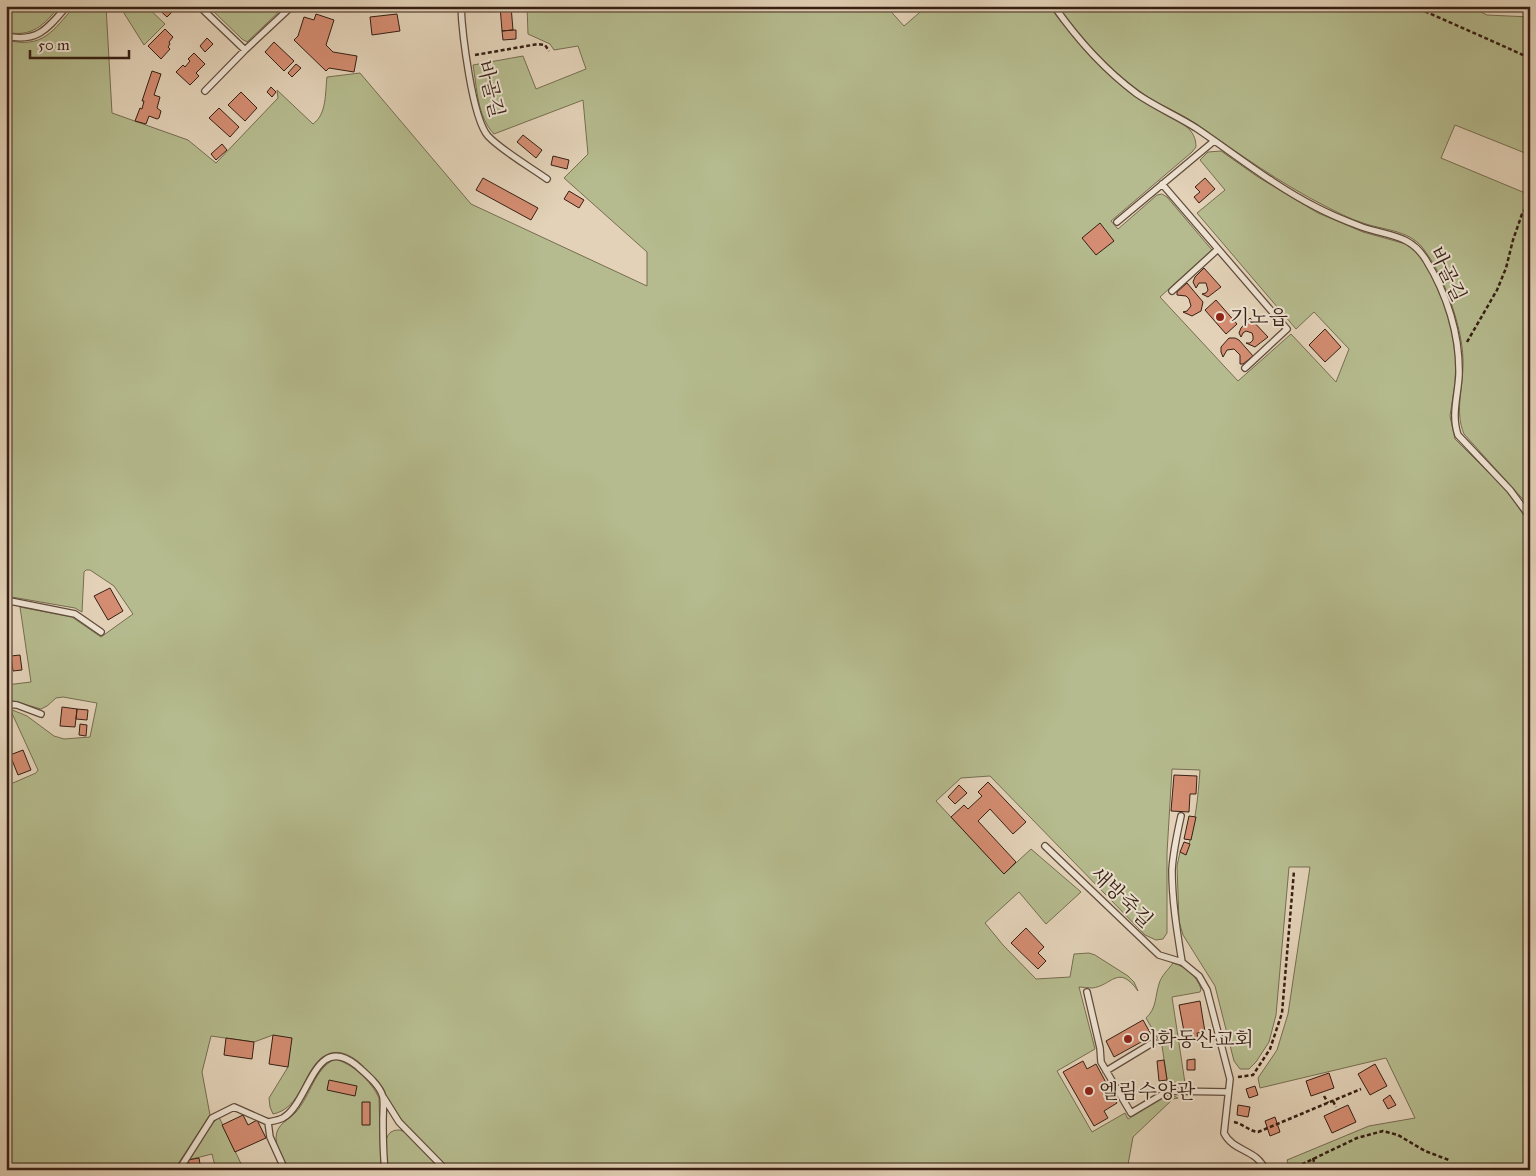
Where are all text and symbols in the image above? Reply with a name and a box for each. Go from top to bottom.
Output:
scale bar [30,28,129,60]
text: 50 m [38,36,70,54]
street label: 바골길 [472,58,510,120]
street label: 바골길 [1425,243,1471,305]
place label: 기노읍 [1230,305,1288,329]
marker: 기노읍 [1214,311,1226,323]
street label: 새방죽길 [1086,862,1158,932]
place label: 이화동산교회 [1138,1027,1254,1051]
marker: 이화동산교회 [1122,1033,1134,1045]
place label: 엘림수양관 [1099,1079,1196,1103]
marker: 엘림수양관 [1083,1085,1095,1097]

